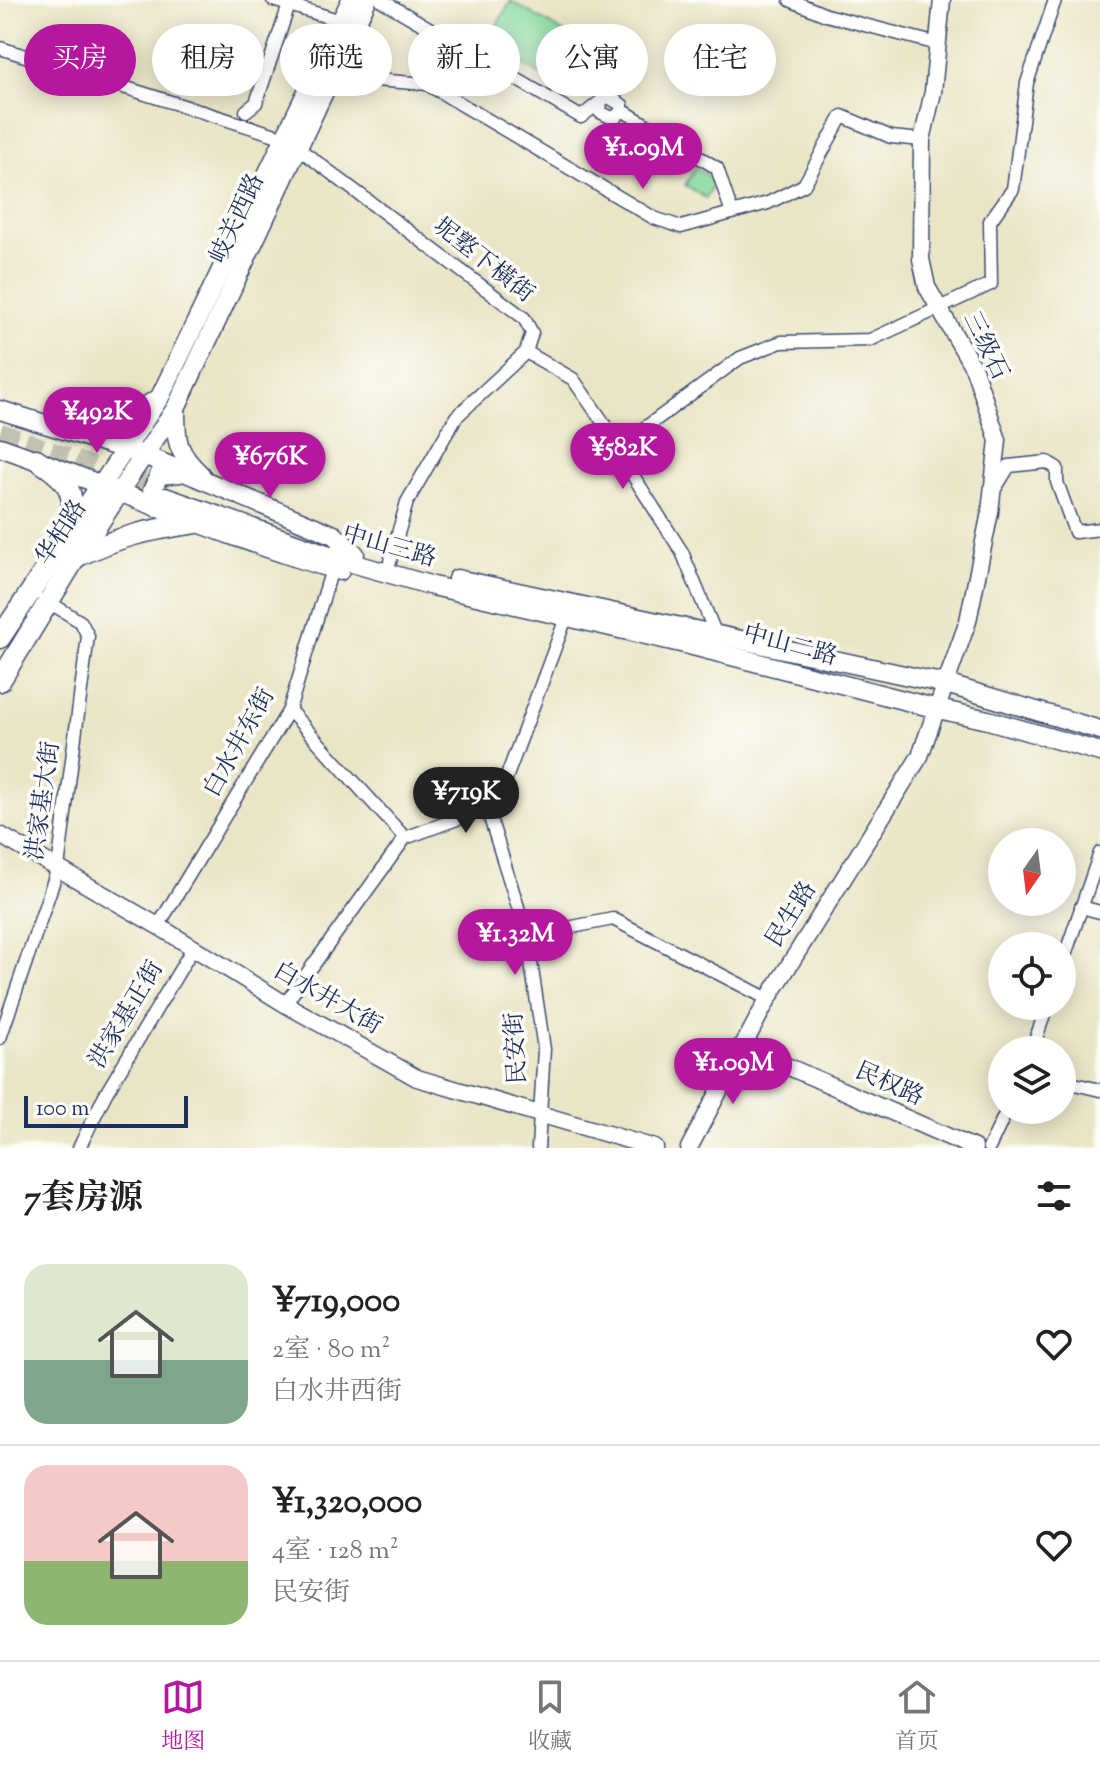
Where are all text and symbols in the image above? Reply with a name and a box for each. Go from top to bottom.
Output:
chip: 买房 [24,24,136,96]
chip: 租房 [152,24,264,96]
chip: 筛选 [280,24,392,96]
chip: 新上 [408,24,520,96]
chip: 公寓 [536,24,648,96]
chip: 住宅 [664,24,776,96]
pin: ¥1.09M [578,123,708,191]
text: ¥1.09M [602,130,684,167]
street label: 岐关西路 [202,168,274,270]
street label: 坭墪下橫街 [425,211,541,311]
street label: 三级石 [954,306,1016,386]
pin: ¥492K [41,387,153,455]
text: ¥492K [61,394,133,431]
pin: ¥582K [567,423,679,491]
text: ¥582K [588,430,658,467]
pin: ¥676K [214,432,326,500]
text: ¥676K [233,439,307,476]
street label: 华柏路 [28,494,96,572]
street label: 中山三路 [338,517,440,577]
street label: 中山二路 [739,617,841,675]
street label: 白水井东街 [196,682,284,804]
street label: 洪家基大街 [19,739,69,863]
pin: ¥719K [410,767,522,835]
text: ¥719K [431,774,501,811]
north arrow [988,828,1076,916]
map controls [988,828,1076,1124]
street label: 民生路 [759,875,825,955]
pin: ¥1.32M [450,909,580,977]
text: ¥1.32M [476,916,554,953]
button: locate [988,932,1076,1020]
street label: 白水井大街 [267,954,387,1044]
street label: 洪家基正街 [82,955,172,1075]
street label: 民安街 [498,1011,536,1085]
button: layers [988,1036,1076,1124]
pin: ¥1.09M [668,1038,798,1106]
text: ¥1.09M [692,1045,774,1082]
street label: 民权路 [849,1055,929,1115]
scale bar [24,1092,188,1128]
text: 100 m [36,1094,89,1126]
icon: filters [1032,1174,1076,1218]
text: 7套房源 [24,1175,143,1224]
text: ¥719,000 [272,1278,400,1327]
icon: home [88,1296,184,1392]
icon: heart [1032,1322,1076,1366]
text: 2室 · 80 m² [272,1332,390,1369]
text: 白水井西街 [272,1374,402,1411]
text: ¥1,320,000 [272,1479,422,1528]
icon: home [88,1497,184,1593]
icon: heart [1032,1523,1076,1567]
text: 4室 · 128 m² [272,1533,399,1570]
text: 民安街 [272,1575,350,1612]
tab: 地图 [161,1675,205,1759]
tab: 收藏 [528,1675,572,1759]
tab: 首页 [895,1675,939,1759]

